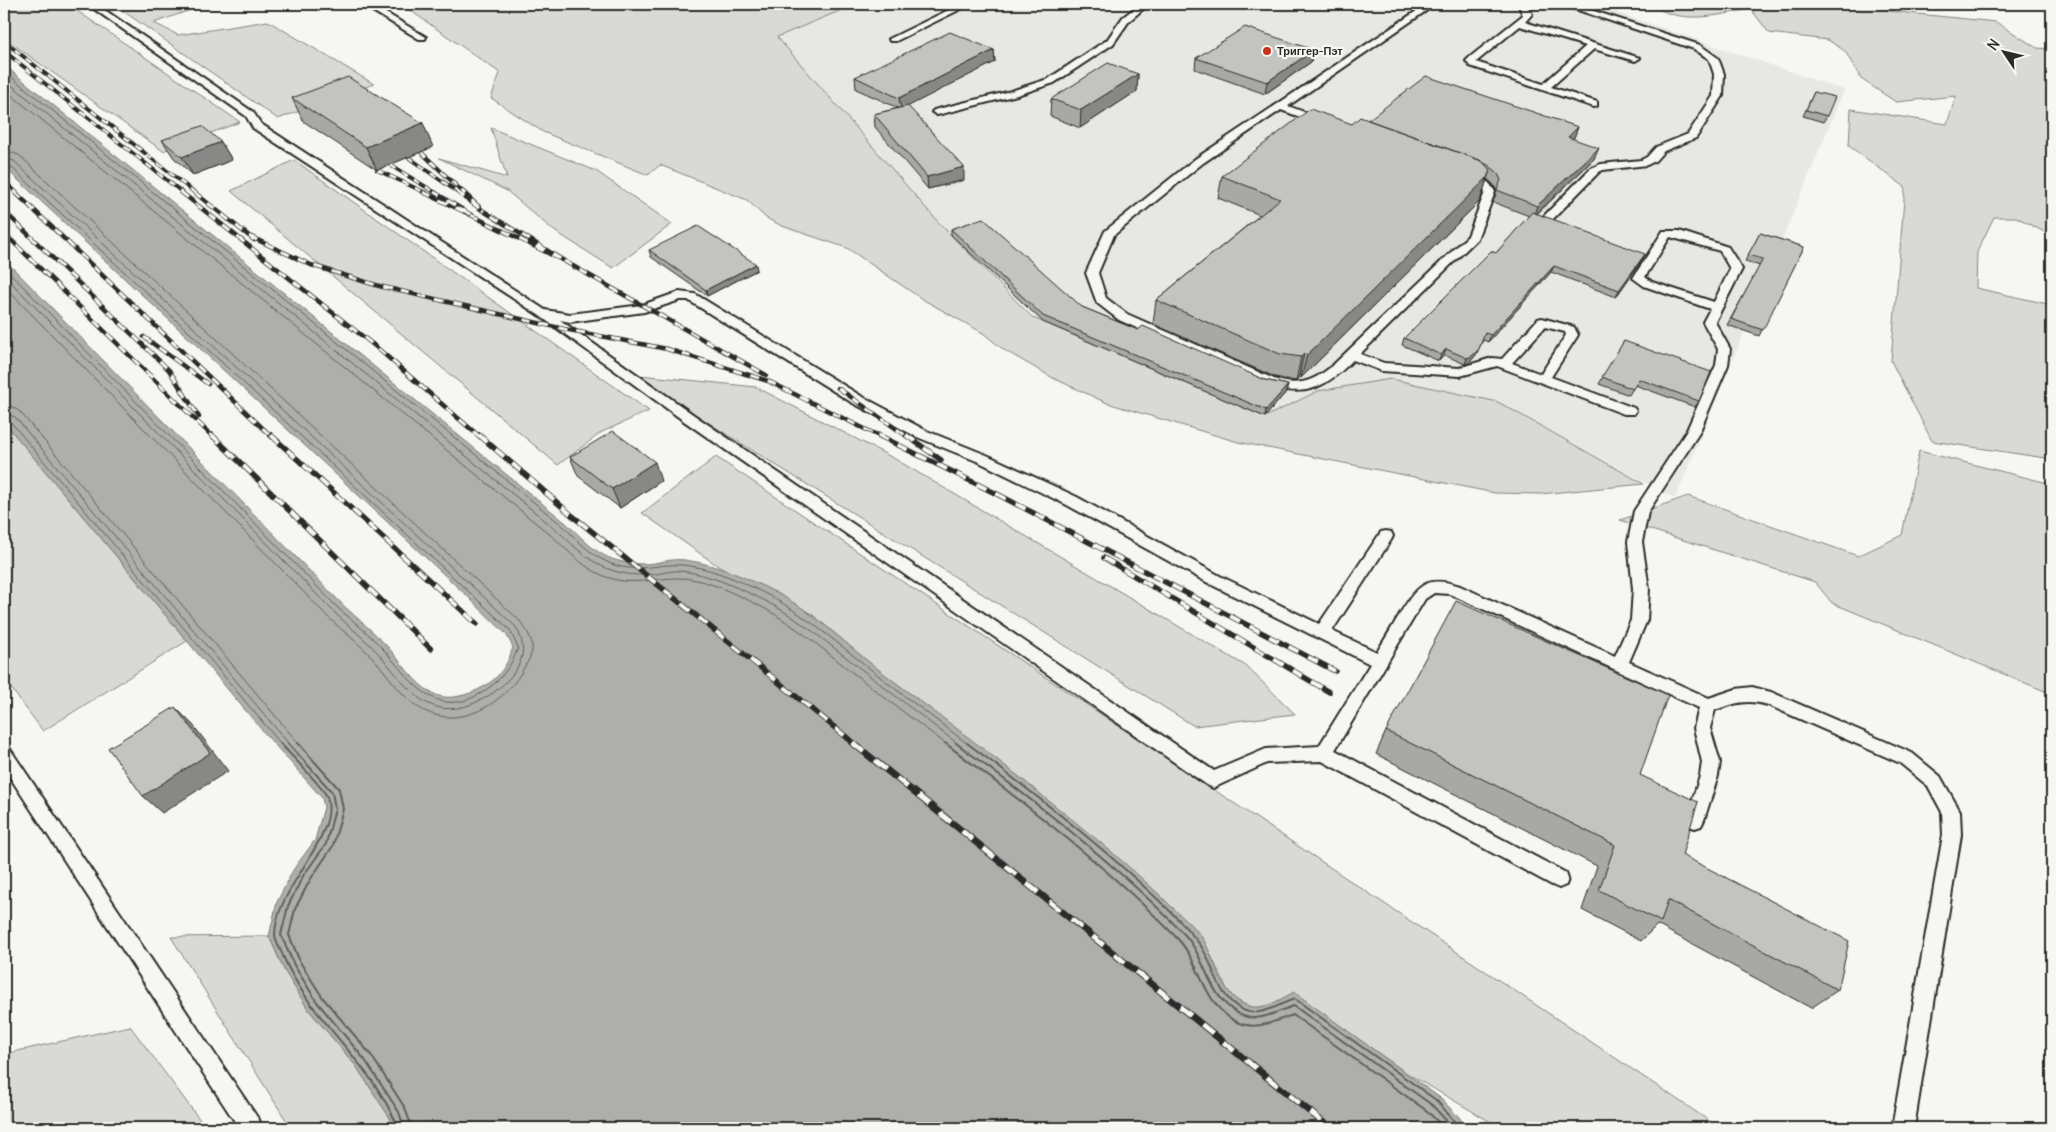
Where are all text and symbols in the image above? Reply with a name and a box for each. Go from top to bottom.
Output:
north arrow [1978,28,2028,78]
text: N [1983,35,2004,54]
place label: Триггер-Пэт [1277,44,1343,58]
marker: Триггер-Пэт [1261,45,1273,57]

